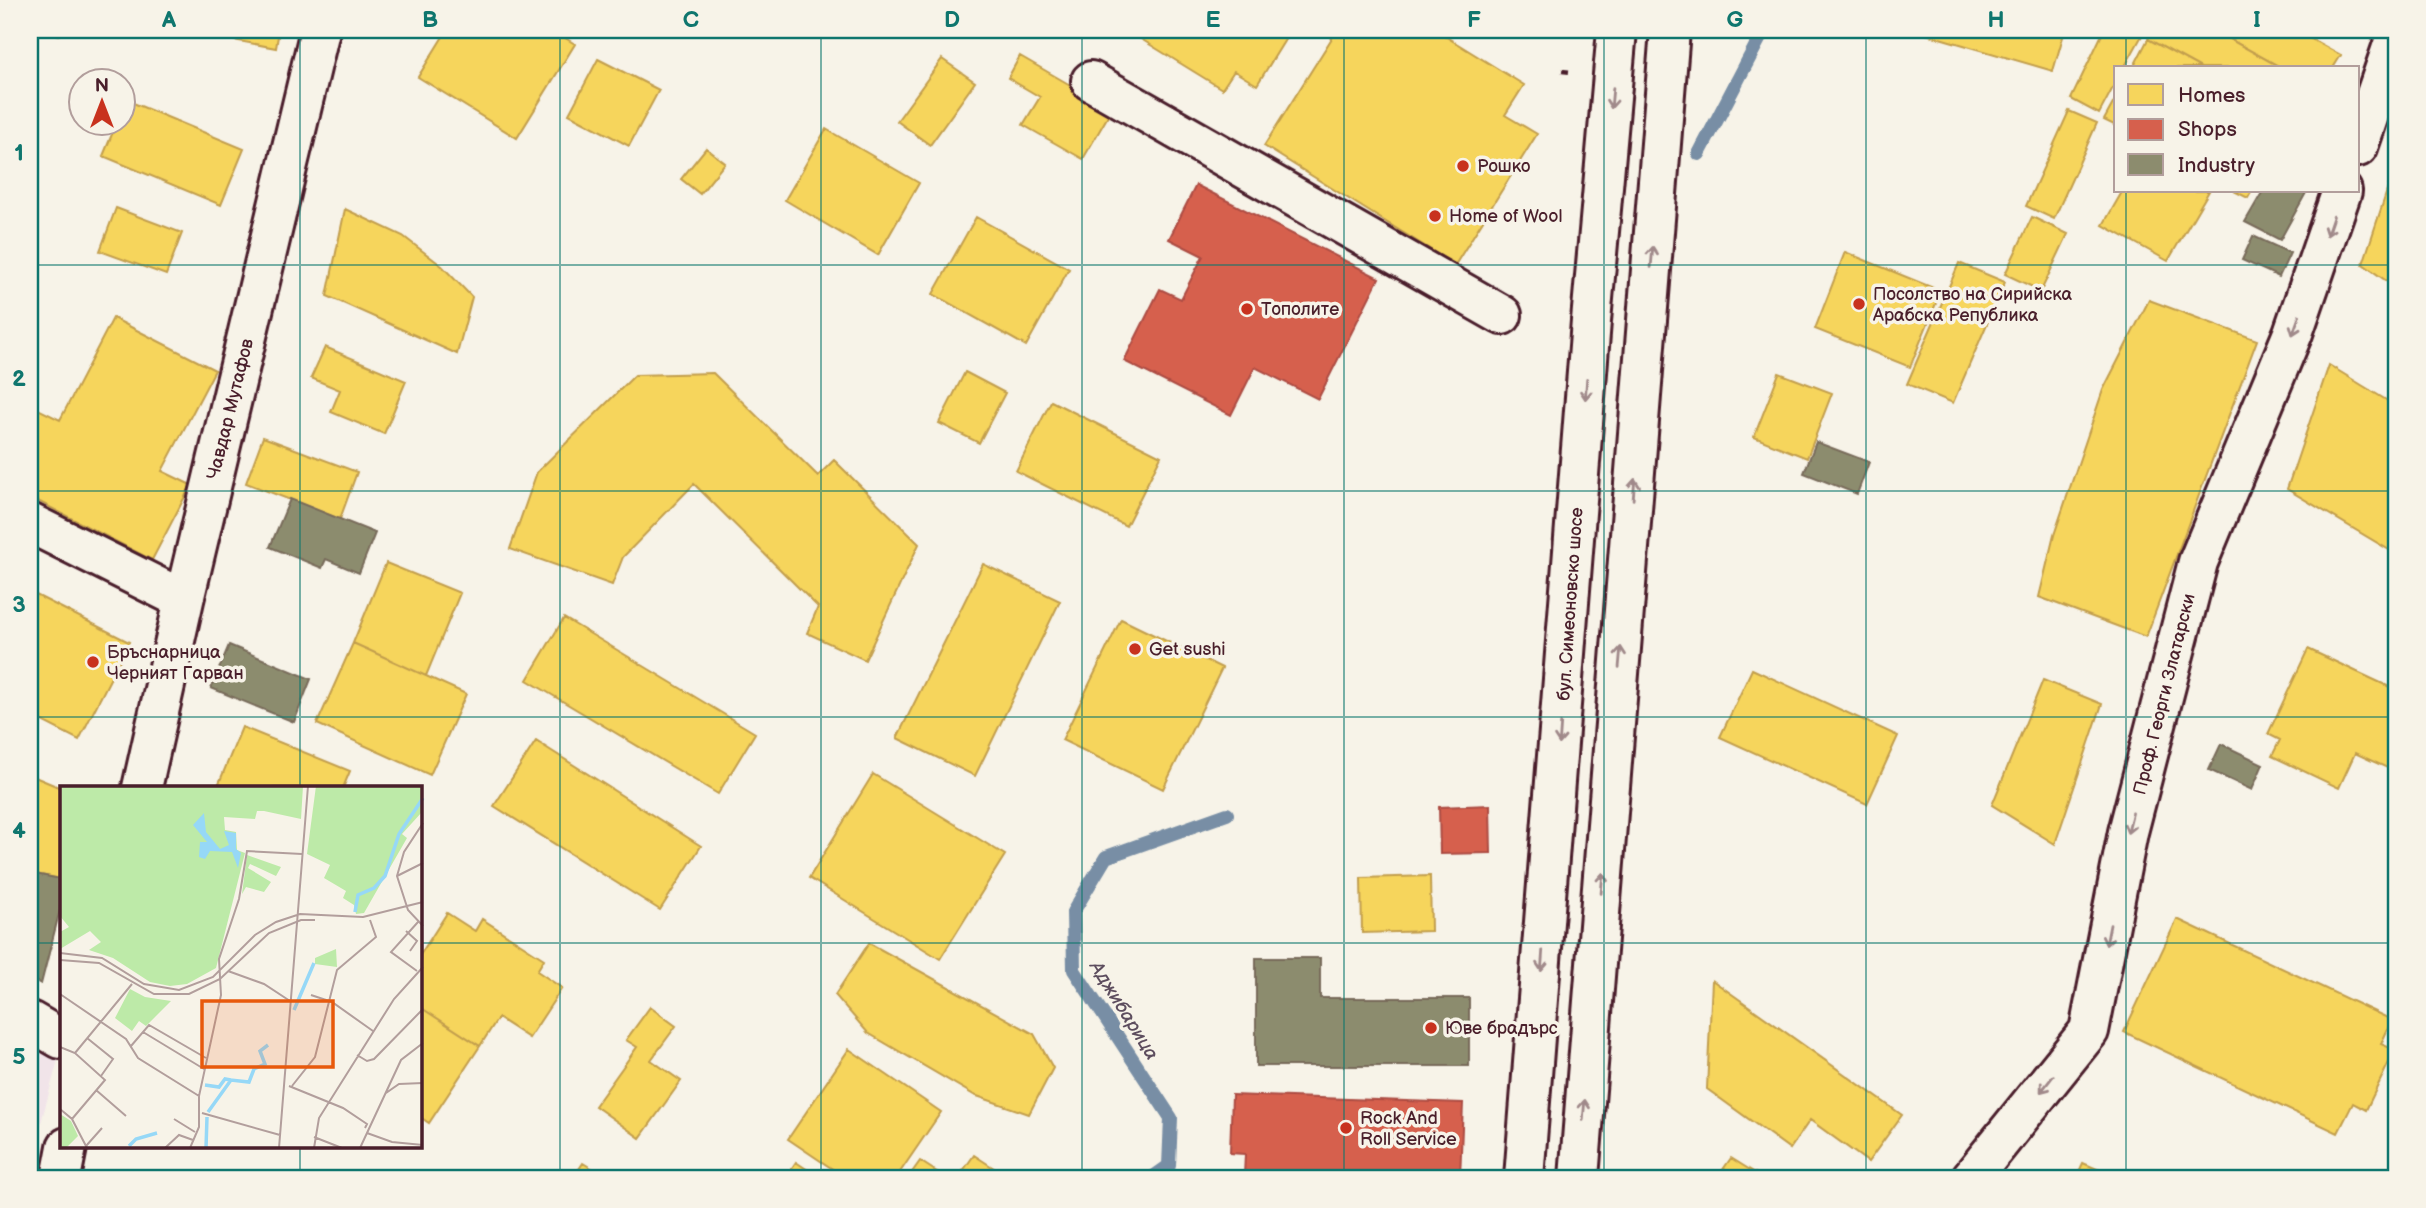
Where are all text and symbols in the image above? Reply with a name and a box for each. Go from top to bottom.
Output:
text: A [161,6,177,34]
text: B [422,6,438,34]
text: C [683,6,699,34]
text: D [944,6,960,34]
text: E [1206,6,1221,34]
text: F [1467,6,1481,34]
text: G [1727,6,1744,34]
text: H [1987,6,2005,34]
text: I [2253,6,2261,34]
north arrow [66,66,136,136]
legend [2114,66,2360,192]
text: N [95,75,109,98]
text: Homes [2178,83,2246,108]
one-way arrow [1605,86,1618,109]
text: Shops [2178,117,2237,142]
text: 1 [14,139,24,167]
text: Industry [2178,153,2256,178]
place label: Рошко [1477,156,1530,177]
marker: Рошко [1455,158,1471,174]
place label: Home of Wool [1449,206,1563,227]
marker: Home of Wool [1427,208,1443,224]
one-way arrow [2323,214,2335,236]
one-way arrow [1646,246,1659,269]
place label: Посолство на Сирийска Арабска Република [1872,284,2073,326]
marker: Посолство на Сирийска Арабска Република [1851,296,1867,312]
place label: Тополите [1261,299,1339,320]
marker: Тополите [1239,301,1255,317]
one-way arrow [2289,314,2301,336]
street label: Чавдар Мутафов [203,336,258,482]
text: 2 [12,365,26,393]
one-way arrow [1579,377,1592,399]
one-way arrow [1628,478,1641,500]
street label: бул. Симеоновско шосе [1553,507,1588,701]
text: 3 [12,591,26,619]
street label: Проф. Георги Златарски [2129,591,2200,797]
place label: Get sushi [1149,639,1226,660]
marker: Get sushi [1127,641,1143,657]
place label: Бръснарница Черният Гарван [107,642,244,684]
one-way arrow [1614,646,1627,668]
marker: Бръснарница Черният Гарван [85,654,101,670]
one-way arrow [1553,722,1566,745]
inset map [60,786,422,1148]
one-way arrow [2123,811,2137,834]
text: 4 [12,817,26,845]
one-way arrow [1596,873,1609,895]
one-way arrow [2101,923,2114,946]
one-way arrow [1535,949,1548,972]
water label: Аджибарица [1084,956,1163,1065]
place label: Юве брадърс [1445,1018,1558,1039]
marker: Юве брадърс [1423,1020,1439,1036]
text: 5 [12,1043,26,1071]
one-way arrow [2039,1075,2054,1093]
one-way arrow [1578,1099,1591,1122]
place label: Rock And Roll Service [1360,1108,1457,1150]
marker: Rock And Roll Service [1338,1120,1354,1136]

